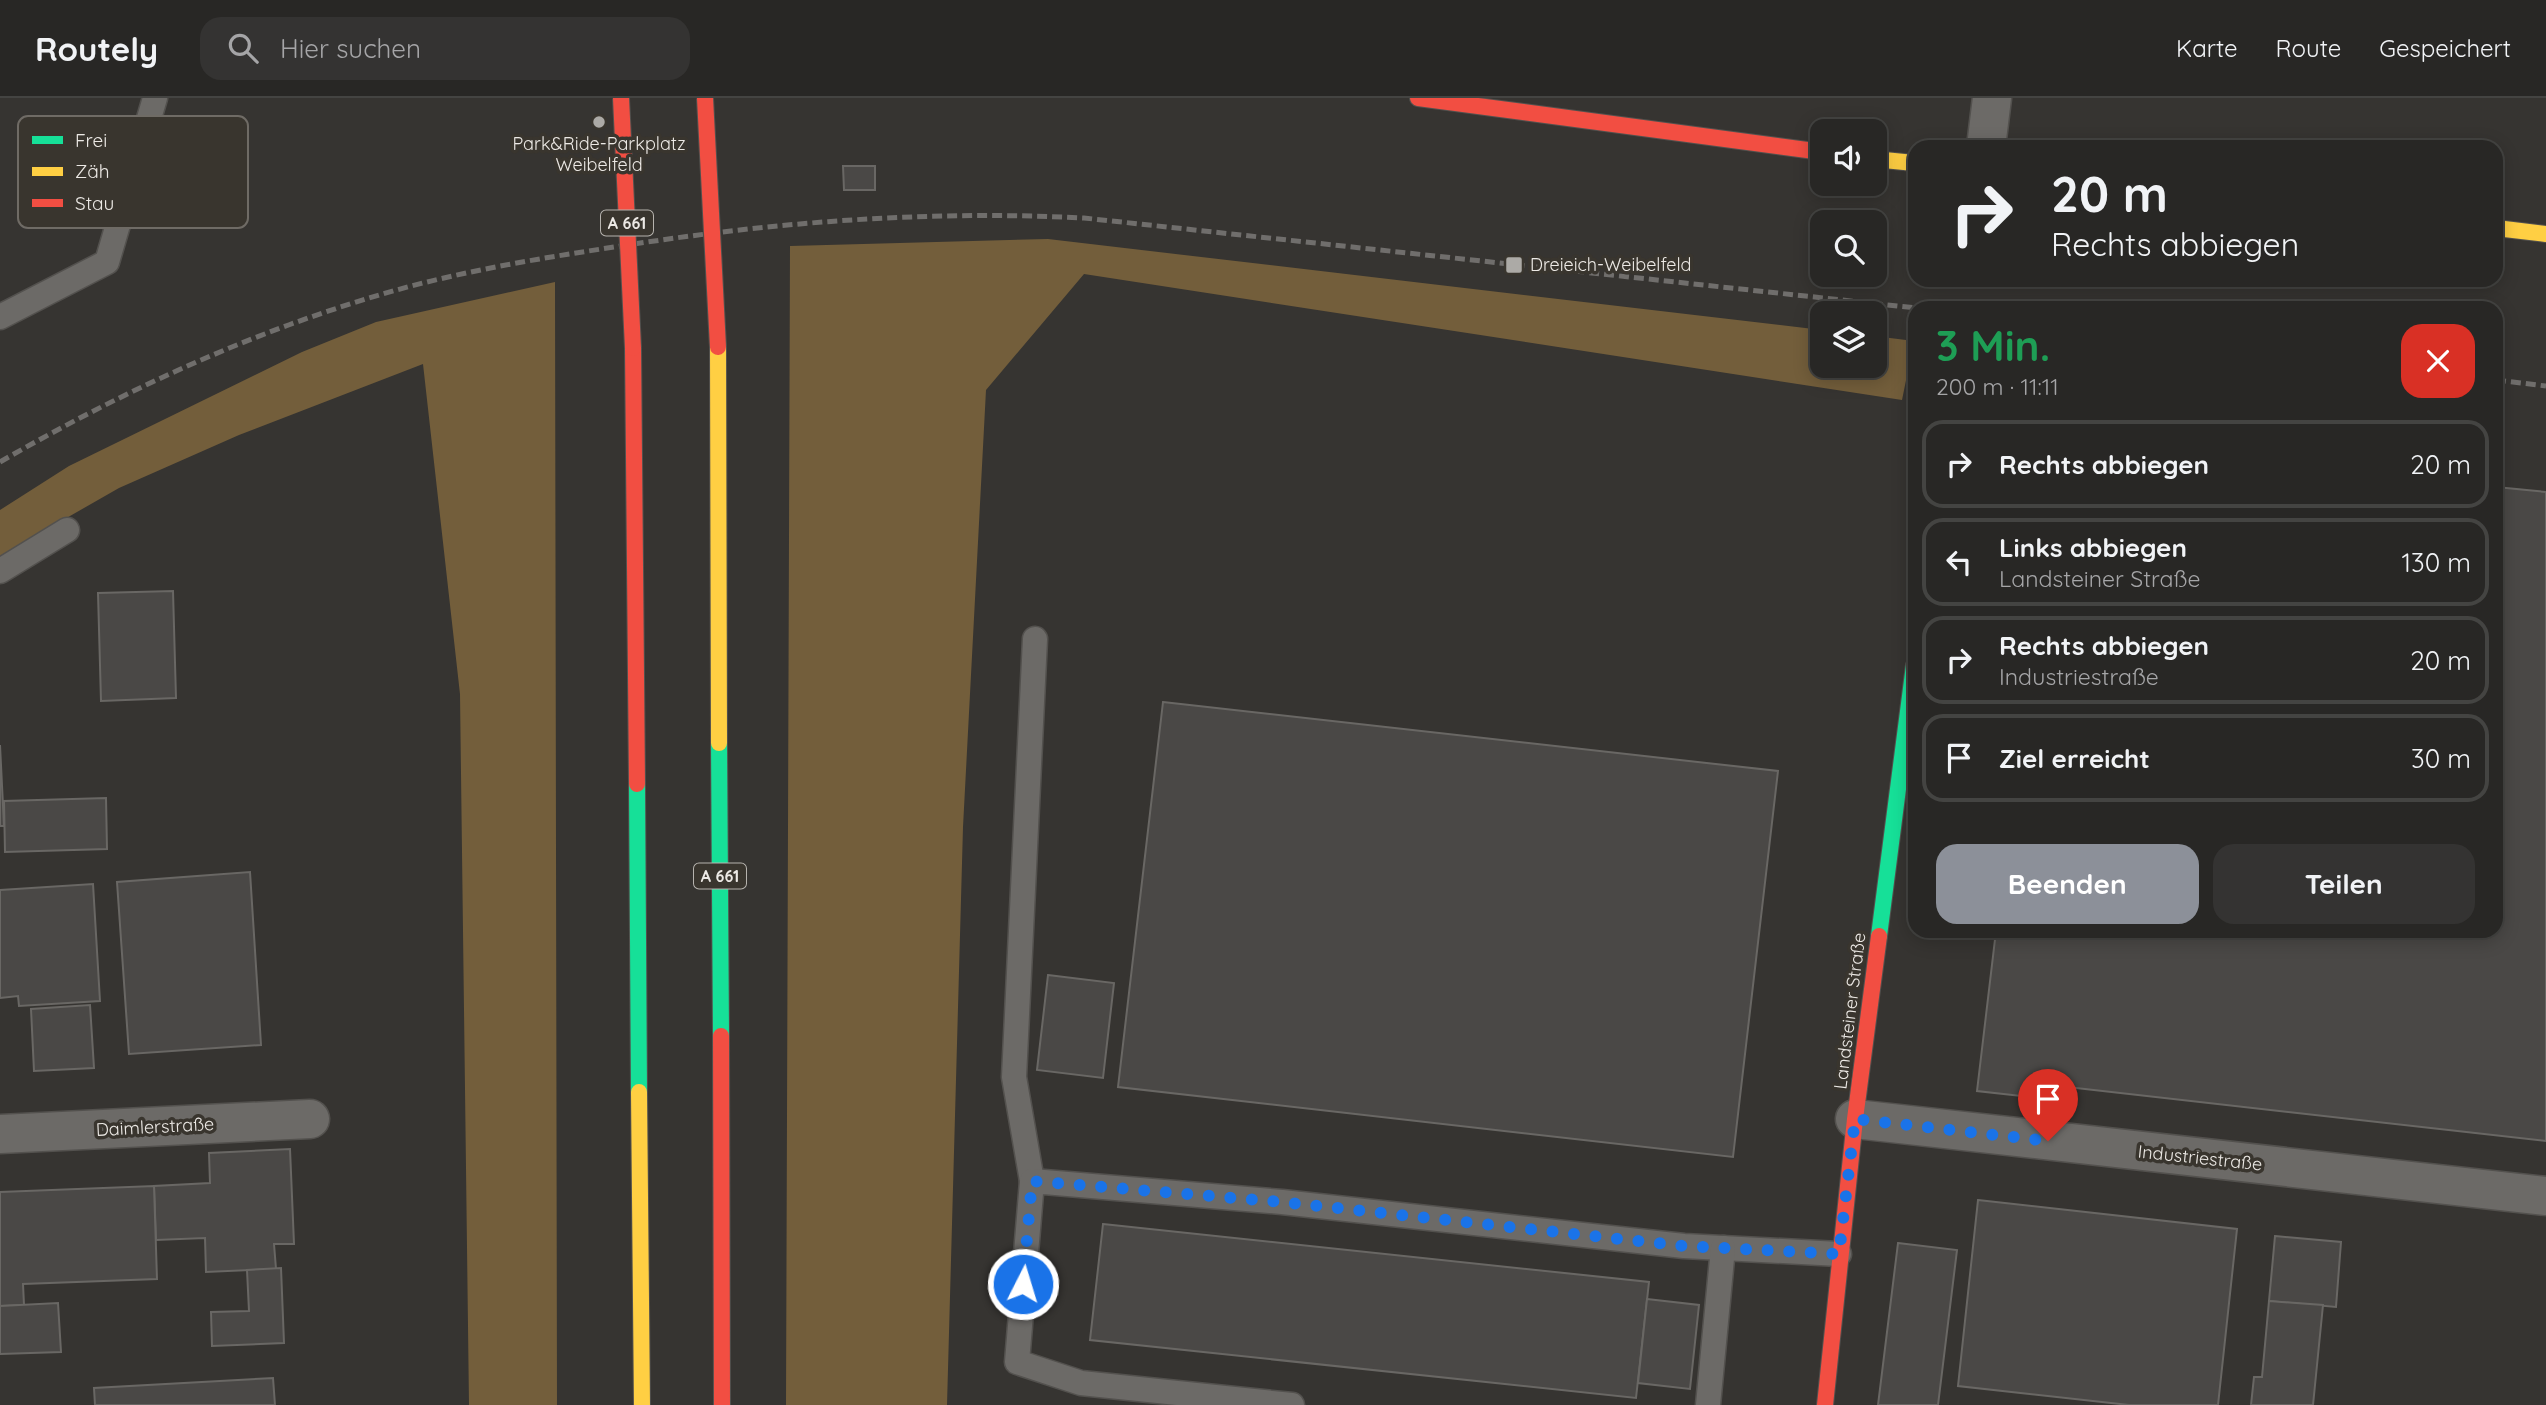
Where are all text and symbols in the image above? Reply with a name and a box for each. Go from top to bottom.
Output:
search box [200,17,690,80]
text: Routely [35,28,158,69]
icon: search [224,29,262,67]
text: Hier suchen [280,32,421,65]
text: Karte [2176,33,2238,63]
text: Route [2276,33,2341,63]
text: Gespeichert [2379,33,2511,63]
marker: Park&Ride-Parkplatz Weibelfeld [591,114,607,130]
legend [18,116,248,228]
map controls [1810,119,1887,378]
button: sound [1810,119,1887,196]
text: Frei [75,128,107,152]
place label: Park&Ride-Parkplatz Weibelfeld [512,132,686,176]
text: Zäh [75,159,110,183]
text: 20 m [2051,163,2168,224]
icon: right [1936,168,2027,259]
text: Stau [75,191,114,215]
button: search [1810,210,1887,287]
road number: A 661 [601,211,653,236]
text: Rechts abbiegen [2051,224,2299,264]
place label: Dreieich-Weibelfeld [1530,253,1691,276]
marker: Dreieich-Weibelfeld [1504,255,1524,275]
button: layers [1810,301,1887,378]
text: 3 Min. [1936,319,2050,372]
button: close [2401,324,2475,398]
text: 200 m · 11:11 [1936,372,2059,401]
icon: right [1940,445,1978,483]
text: Rechts abbiegen [1999,448,2209,481]
text: 20 m [2410,448,2471,481]
text: Links abbiegen [1999,531,2187,564]
icon: left [1940,543,1978,581]
text: 130 m [2401,546,2471,579]
text: Landsteiner Straße [1999,564,2200,593]
text: Rechts abbiegen [1999,629,2209,662]
icon: right [1940,641,1978,679]
text: 20 m [2410,644,2471,677]
text: Industriestraße [1999,662,2159,691]
icon: arrive [1940,739,1978,777]
text: Ziel erreicht [1999,742,2150,775]
text: 30 m [2411,742,2471,775]
button: Beenden [1936,844,2199,924]
button: Teilen [2213,844,2475,924]
road number: A 661 [694,863,746,888]
street label: Landsteiner Straße [1828,931,1871,1091]
pin [2018,1069,2078,1141]
icon: arrive [2029,1080,2067,1118]
street label: Daimlerstraße [95,1112,215,1141]
street label: Industriestraße [2137,1140,2263,1175]
position arrow [986,1247,1060,1321]

